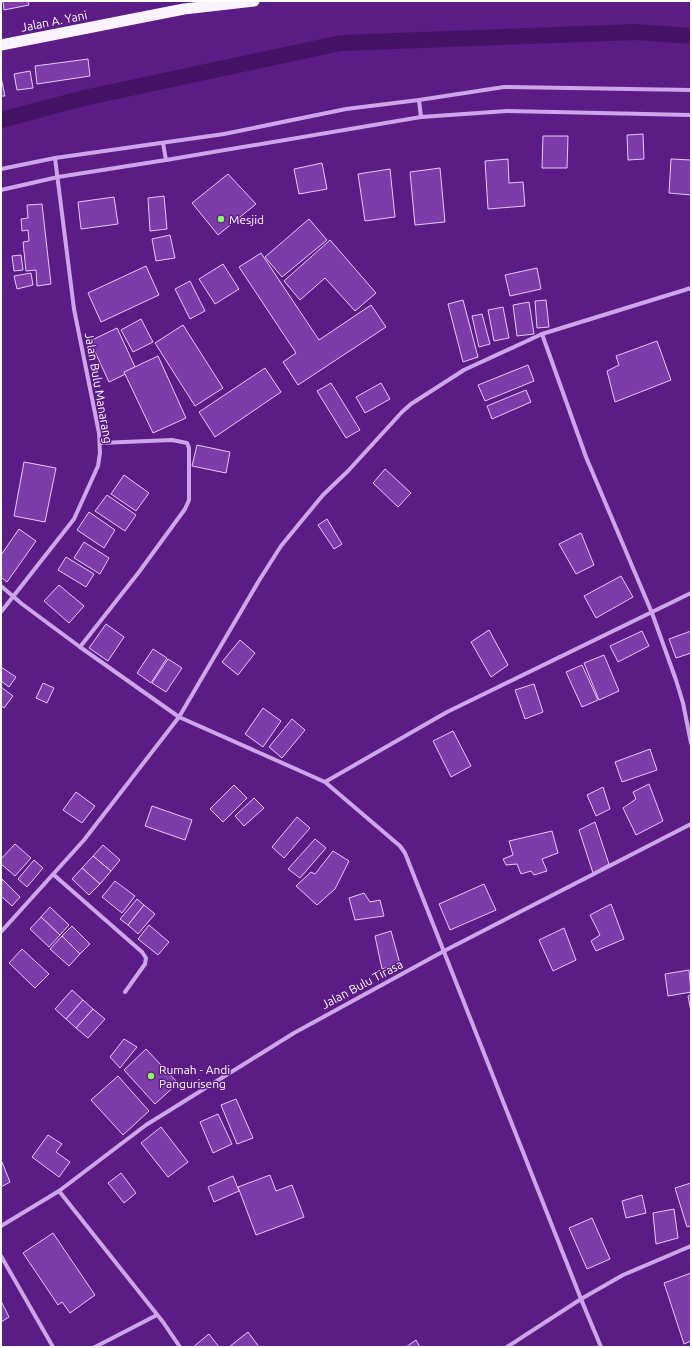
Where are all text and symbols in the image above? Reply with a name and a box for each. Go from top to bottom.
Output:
street label: Jalan A. Yani [20,8,88,34]
place label: Mesjid [229,213,264,226]
marker: Mesjid [216,214,226,224]
street label: Jalan Bulu Manarang [83,332,115,444]
street label: Jalan Bulu Tirasa [319,957,405,1011]
place label: Rumah - Andi Panguriseng [159,1063,230,1090]
marker: Rumah - Andi Panguriseng [146,1071,156,1081]

